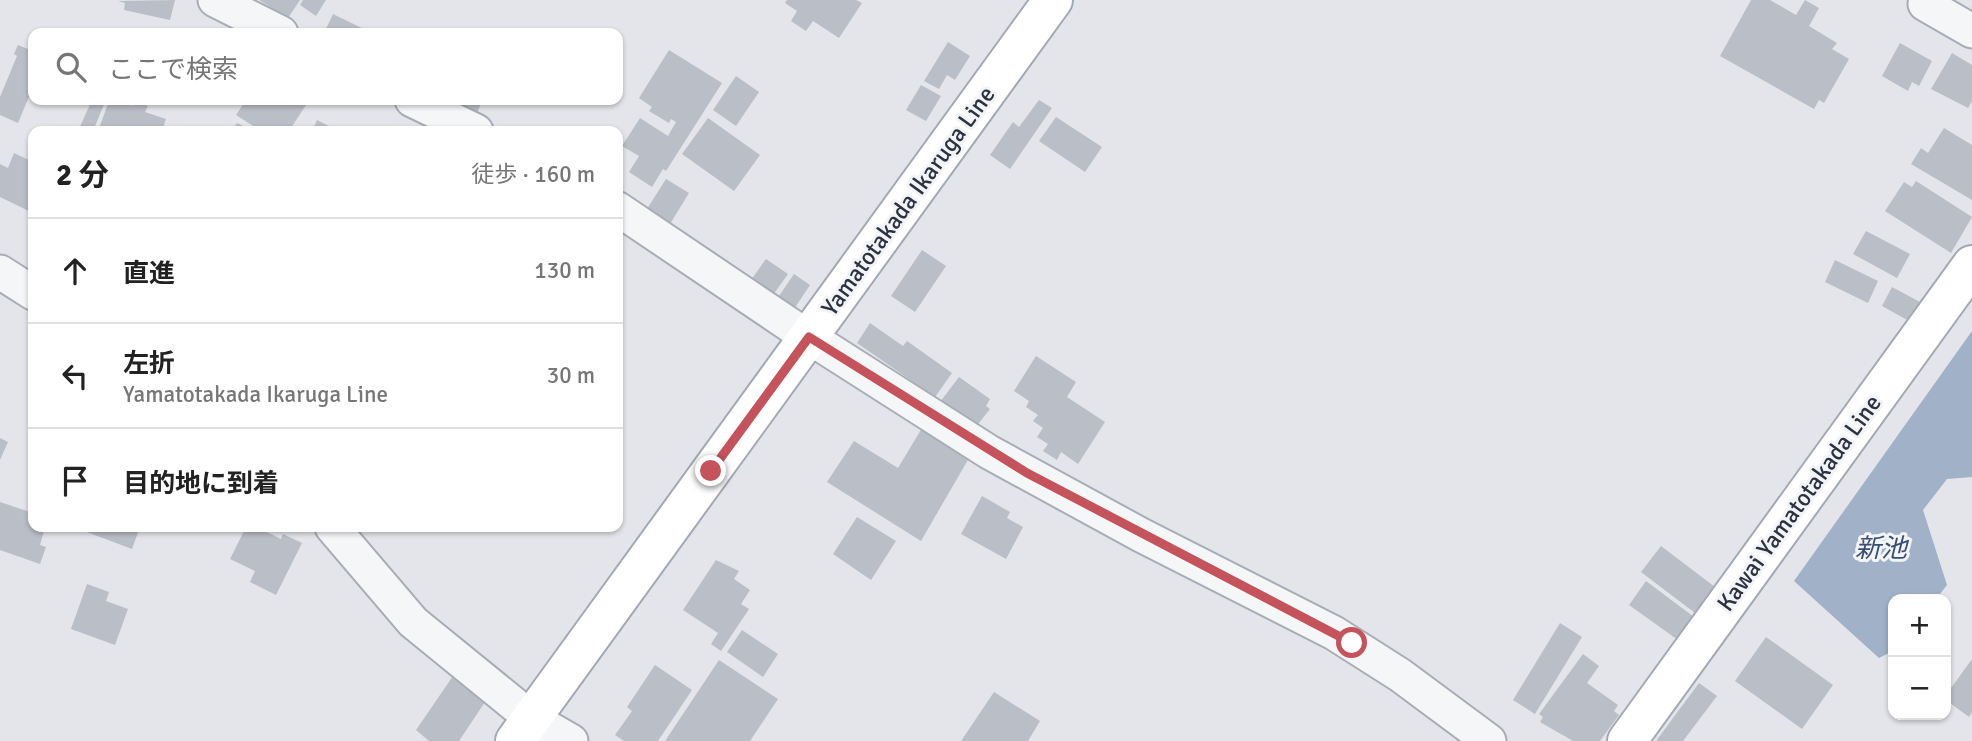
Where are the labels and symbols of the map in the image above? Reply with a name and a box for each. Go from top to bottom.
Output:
street label: Yamatotakada Ikaruga Line [815,80,1001,322]
street label: Kawai Yamatotakada Line [1710,389,1888,617]
route end [695,455,726,486]
water label: 新池 [1855,533,1910,565]
route start [1336,627,1367,658]

